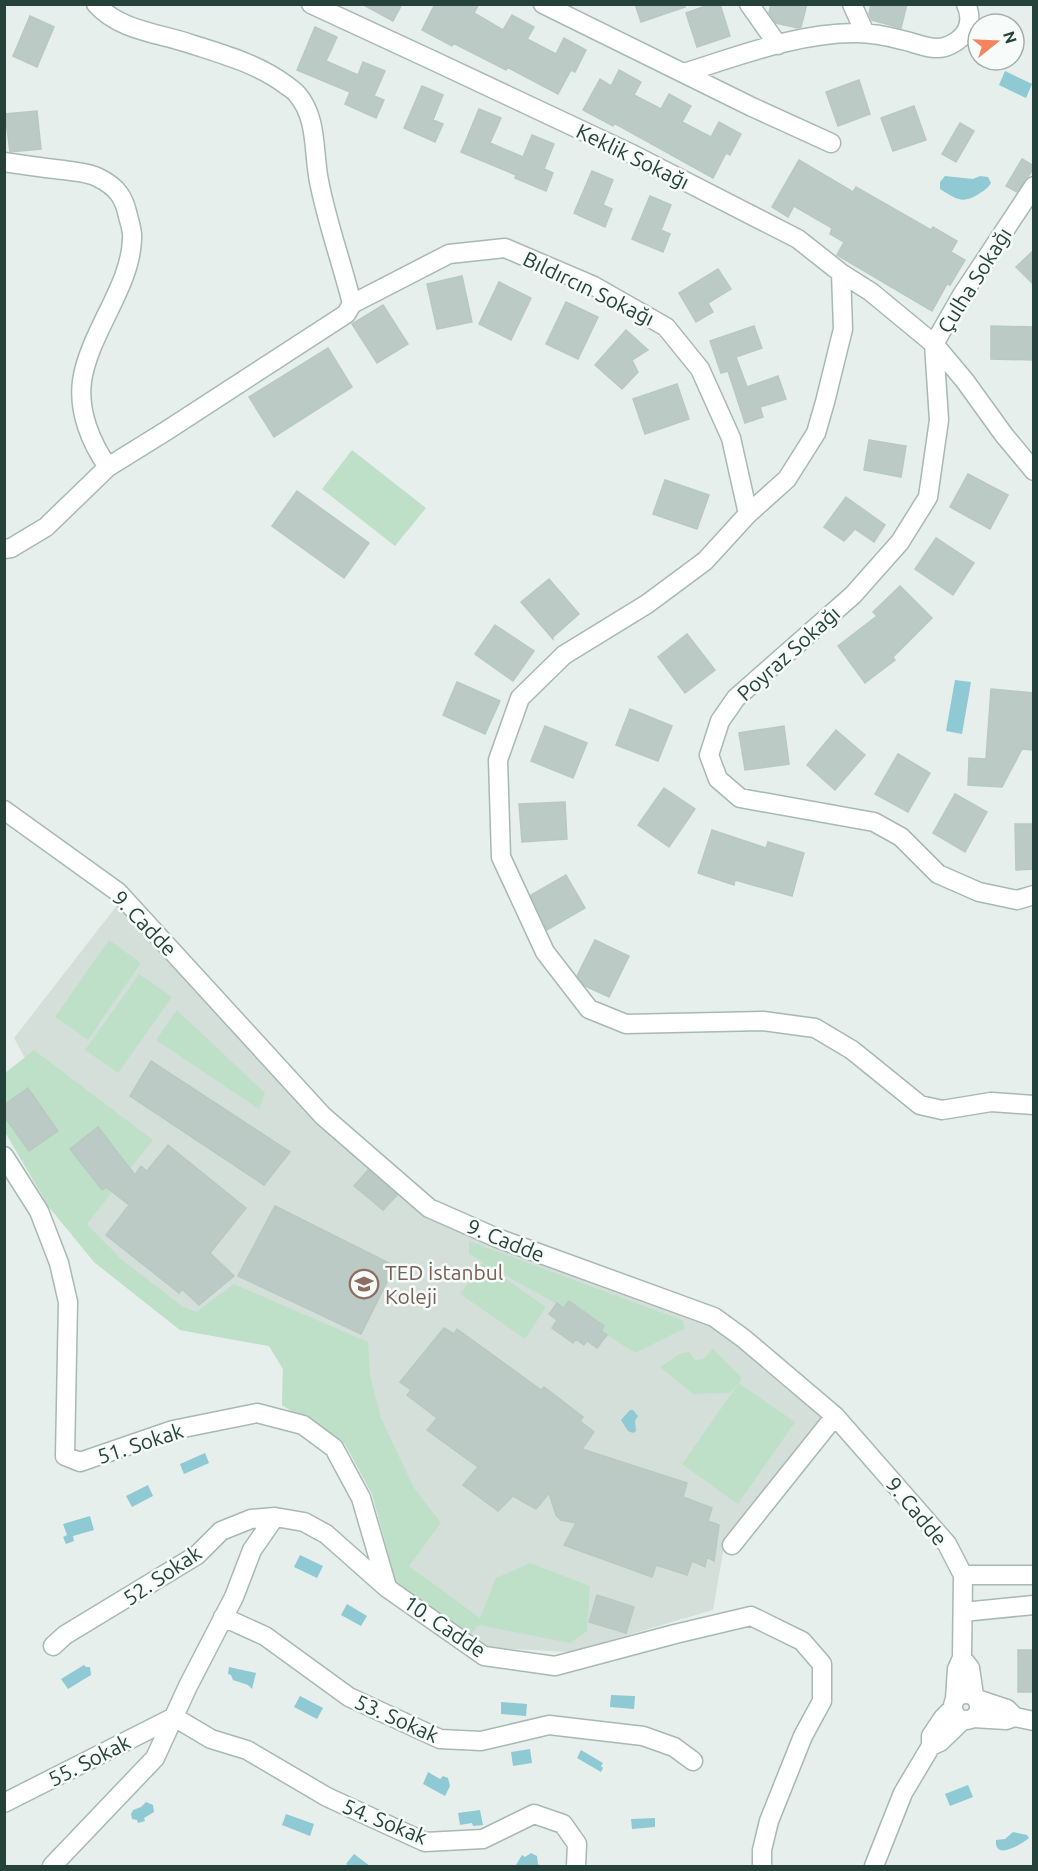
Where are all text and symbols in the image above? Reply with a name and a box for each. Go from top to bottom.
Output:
north arrow [966,12,1026,72]
text: N [1000,29,1021,46]
street label: Keklik Sokağı [573,118,693,194]
street label: Çulha Sokağı [932,223,1016,337]
street label: Bıldırcın Sokağı [520,246,658,330]
street label: Poyraz Sokağı [732,601,844,705]
street label: 9. Cadde [108,885,182,961]
street label: 9. Cadde [464,1214,548,1266]
place label: TED İstanbul Koleji [385,1260,503,1308]
school or university icon: TED İstanbul Koleji [348,1268,380,1300]
street label: 51. Sokak [94,1418,186,1468]
street label: 9. Cadde [882,1472,952,1550]
street label: 52. Sokak [118,1540,206,1610]
street label: 10. Cadde [400,1590,490,1662]
street label: 53. Sokak [351,1689,443,1747]
street label: 55. Sokak [44,1729,134,1791]
street label: 54. Sokak [339,1793,431,1849]

